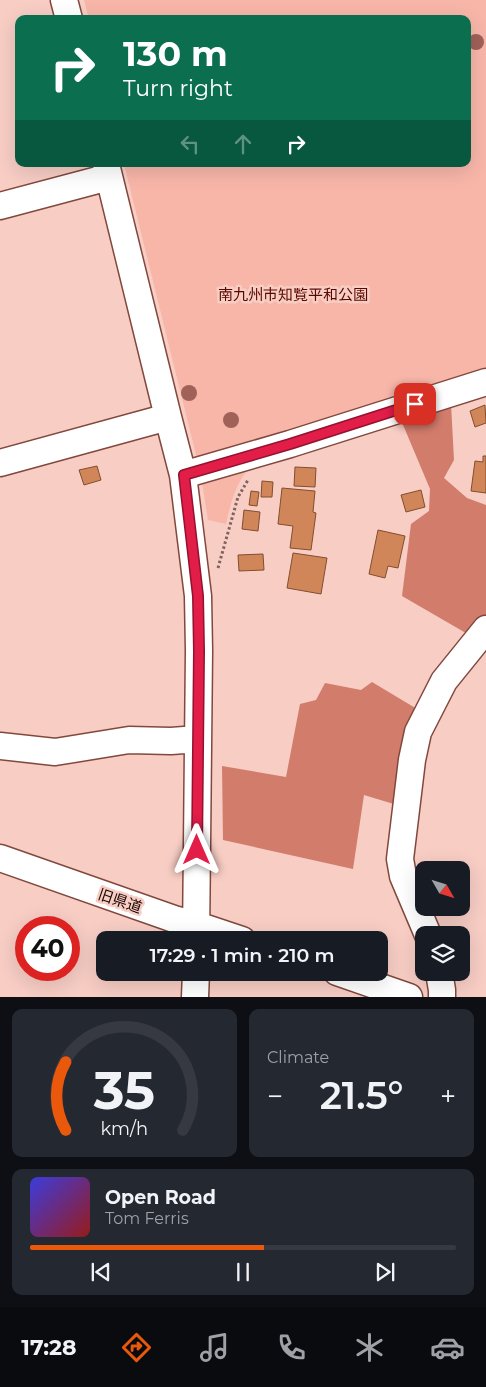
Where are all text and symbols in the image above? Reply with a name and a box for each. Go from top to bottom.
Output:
text: 130 m [123,32,228,75]
icon: right [40,35,105,100]
text: Turn right [123,75,233,102]
icon: left [176,130,204,158]
icon: ahead [229,130,257,158]
icon: right [282,130,310,158]
park label: 南九州市知覧平和公園 [218,285,368,304]
pin [394,383,436,425]
icon: arrive [401,390,429,418]
position arrow [170,823,222,875]
north arrow [415,861,470,916]
map controls [415,861,470,981]
street label: 旧県道 [96,884,145,917]
speed limit sign: 40 [15,916,80,981]
button: layers [415,926,470,981]
text: 17:29 · 1 min · 210 m [149,944,335,967]
text: Climate [267,1048,329,1067]
text: 35 [93,1059,155,1122]
text: 21.5° [320,1072,403,1119]
text: − [267,1079,283,1113]
text: + [440,1079,456,1113]
text: km/h [101,1118,148,1139]
text: Open Road [105,1186,216,1209]
text: Tom Ferris [105,1209,189,1228]
icon: previous [87,1258,115,1286]
icon: pause [229,1258,257,1286]
icon: next [371,1258,399,1286]
icon: directions [119,1330,154,1365]
icon: music [197,1330,232,1365]
icon: phone [274,1330,309,1365]
icon: climate [352,1330,387,1365]
icon: car [430,1330,465,1365]
text: 17:28 [21,1334,76,1361]

